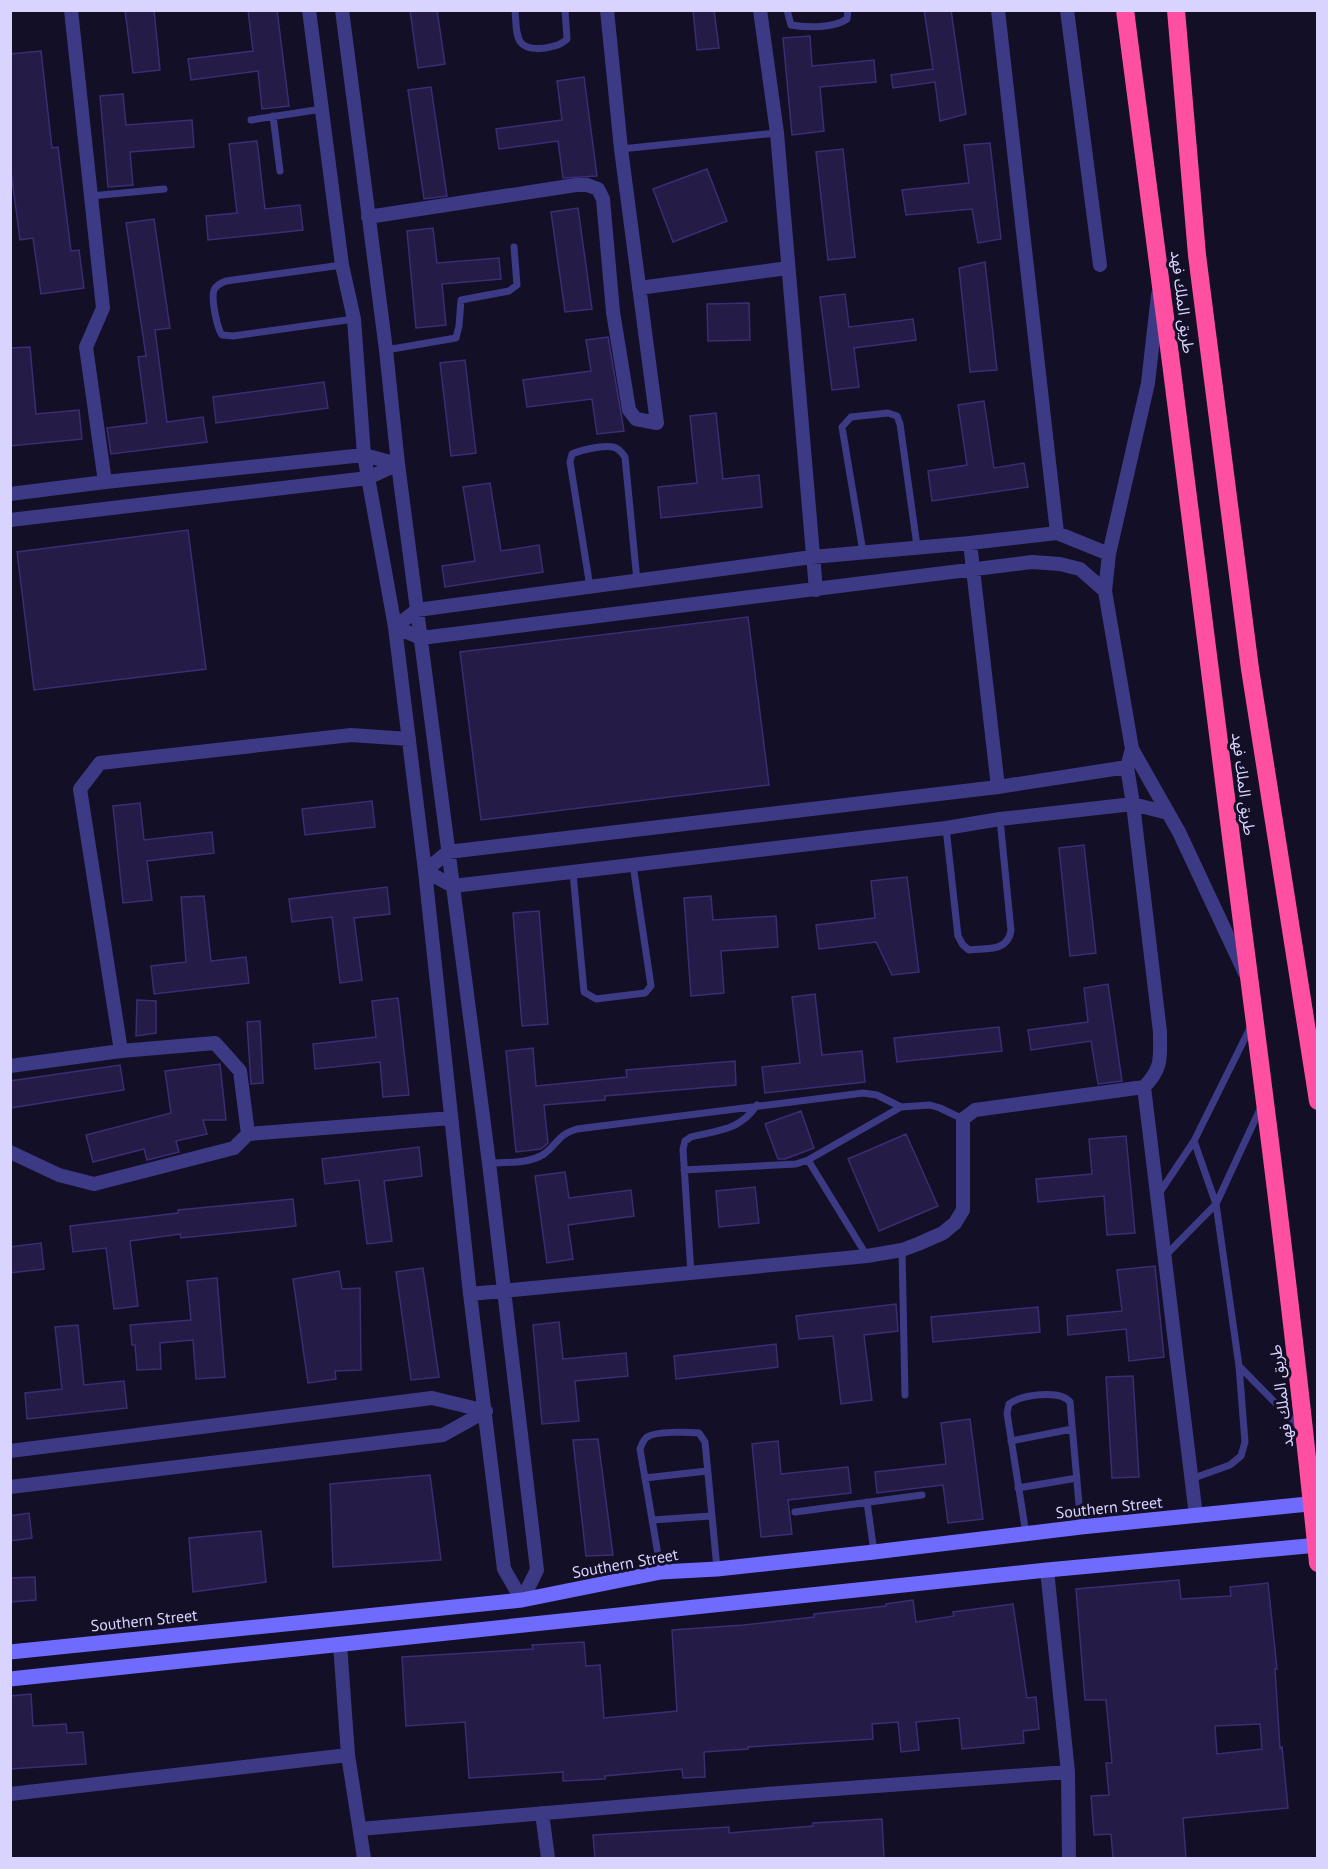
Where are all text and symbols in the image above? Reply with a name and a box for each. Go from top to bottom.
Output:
street label: طريق الملك فهد [1166,249,1199,355]
street label: طريق الملك فهد [1227,731,1260,837]
street label: طريق الملك فهد [1265,1343,1298,1449]
street label: Southern Street [1055,1491,1164,1523]
street label: Southern Street [570,1544,680,1582]
street label: Southern Street [90,1604,199,1636]

